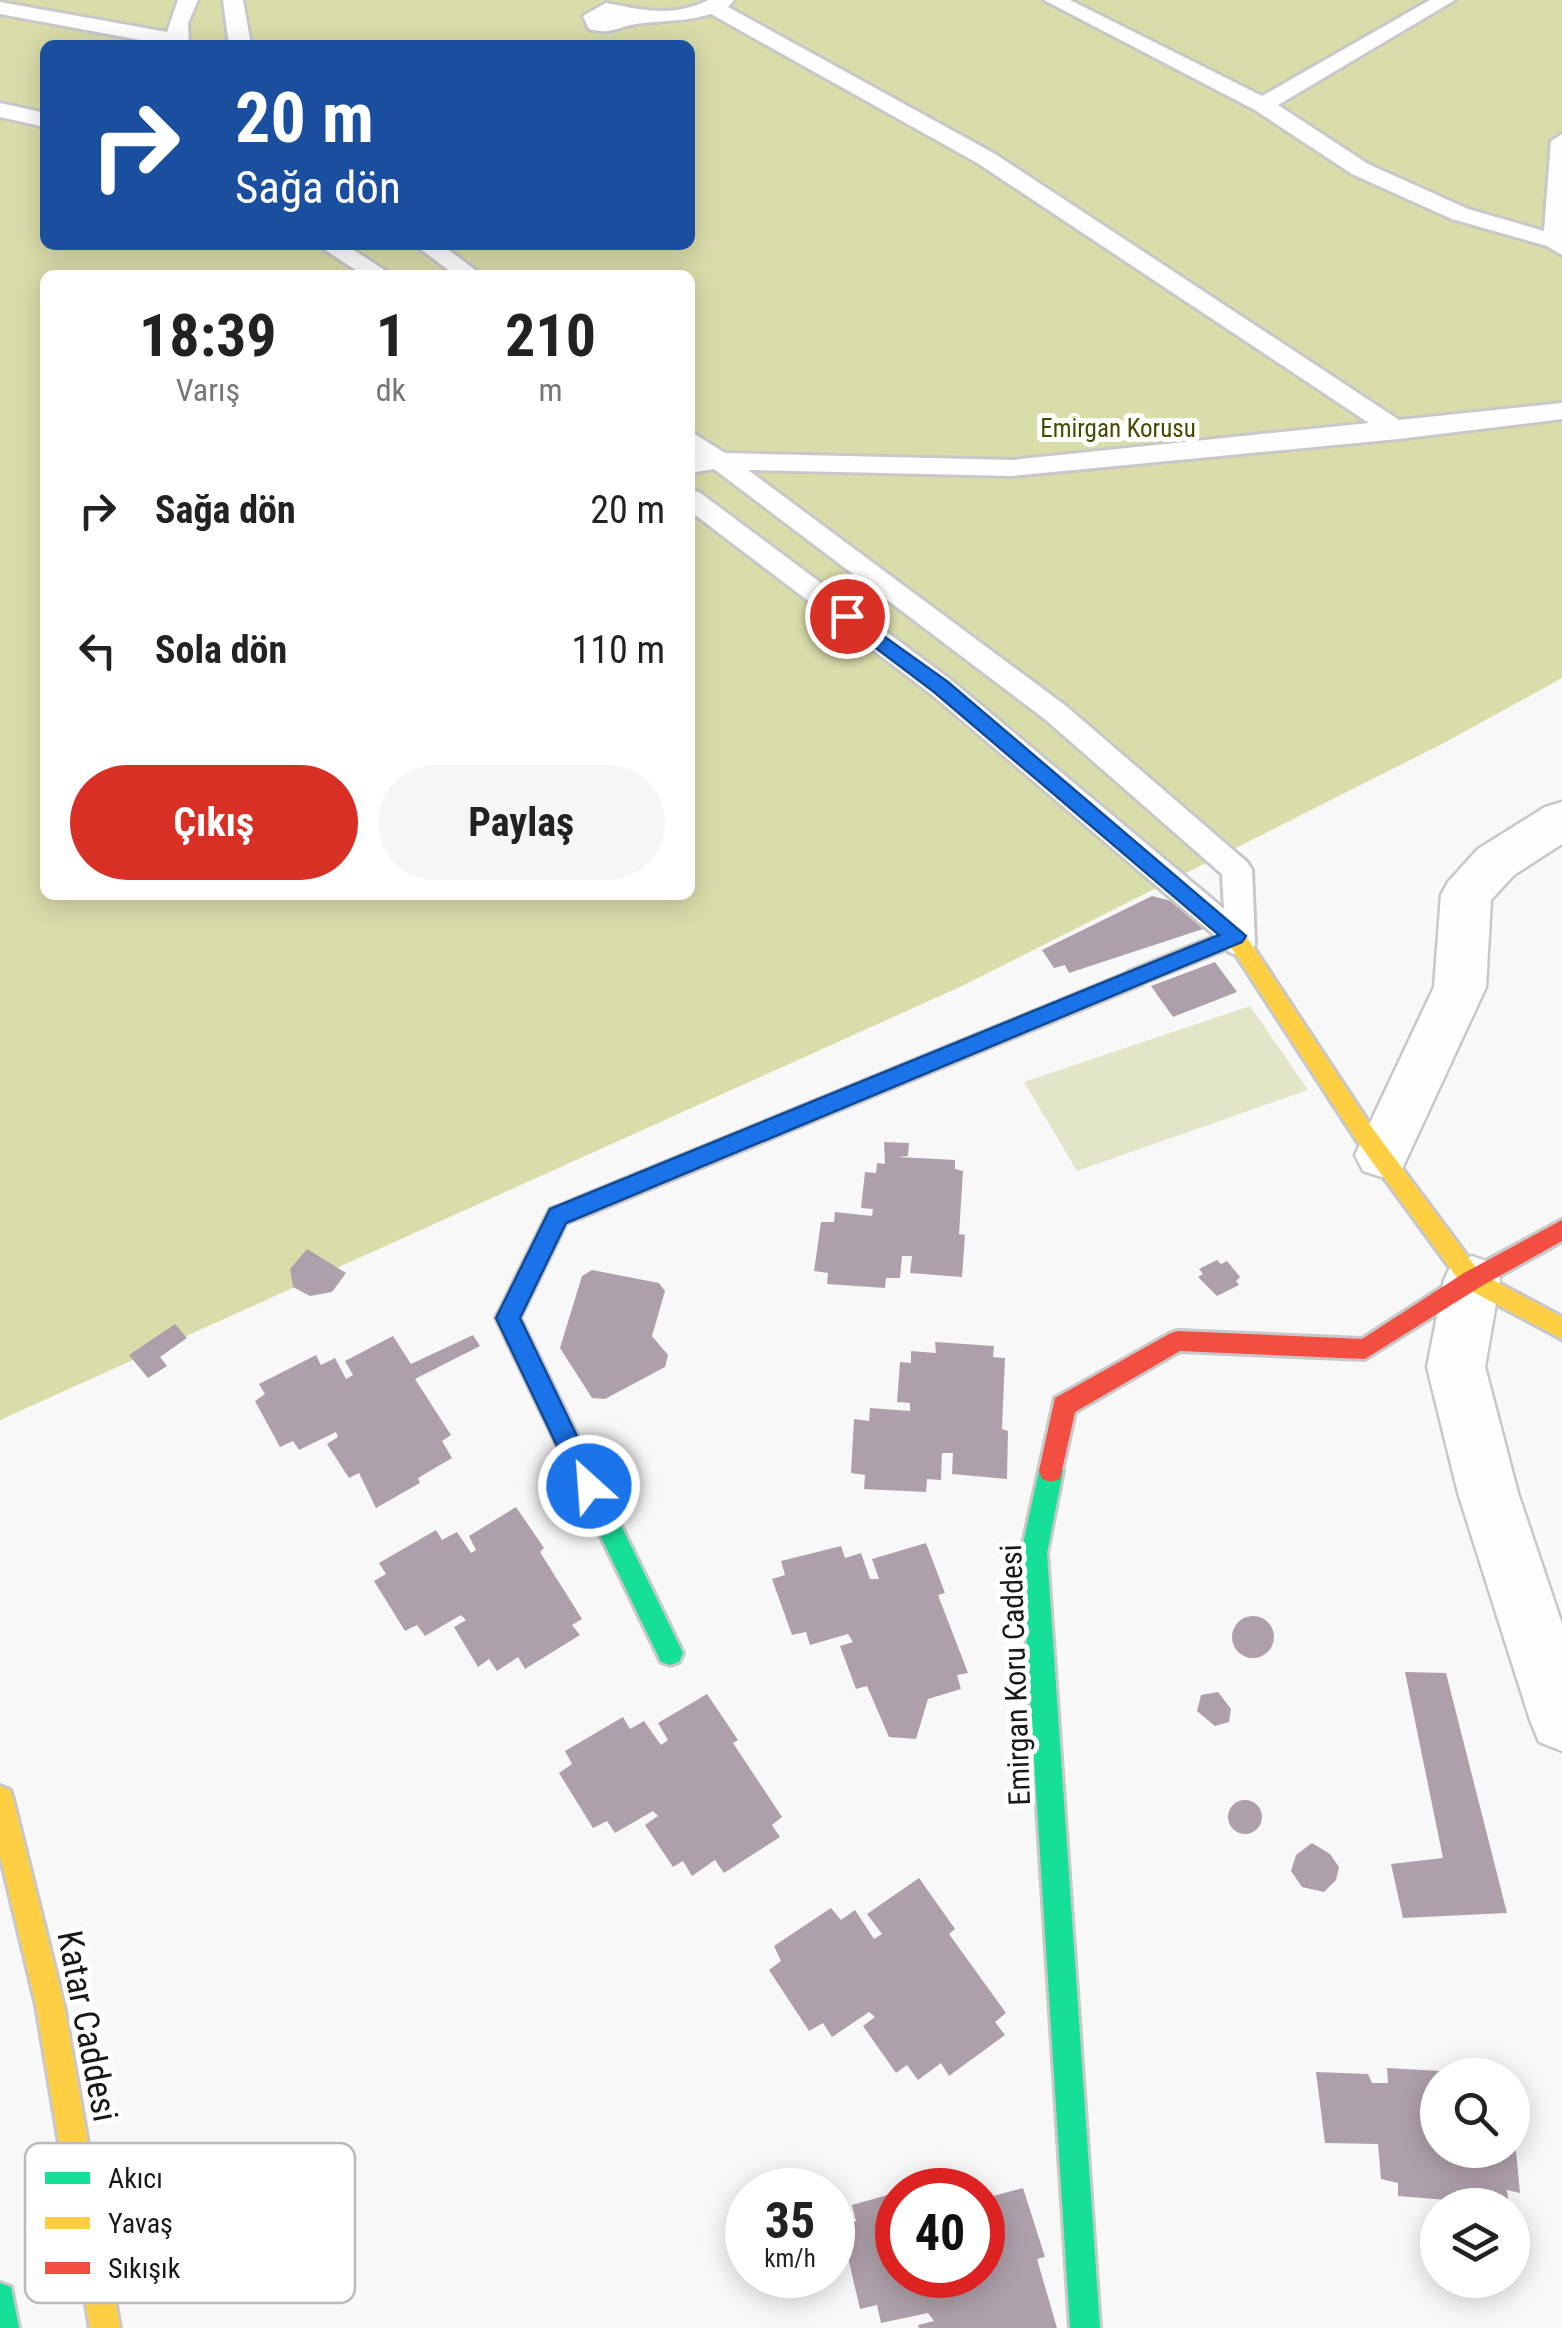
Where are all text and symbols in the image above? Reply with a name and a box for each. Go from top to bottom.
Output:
text: 20 m [235,77,374,159]
icon: right [70,80,200,210]
text: Sağa dön [235,161,401,214]
text: 18:39 [139,300,277,371]
text: 1 [376,300,406,371]
text: 210 [505,300,596,371]
text: Varış [176,371,240,409]
text: dk [376,371,406,409]
text: m [538,371,563,409]
park label: Emirgan Korusu [1040,414,1196,443]
icon: right [70,483,125,538]
text: Sağa dön [155,488,296,532]
text: 20 m [590,488,665,532]
pin [805,574,890,659]
icon: arrive [820,589,875,644]
icon: left [70,623,125,678]
text: Sola dön [155,628,287,672]
text: 110 m [571,628,665,672]
button: Çıkış [70,765,358,880]
button: Paylaş [378,765,665,880]
position arrow [537,1434,641,1538]
street label: Emirgan Koru Caddesi [993,1544,1037,1806]
street label: Katar Caddesi [48,1927,126,2125]
map controls [1420,2058,1530,2298]
button: search [1420,2058,1530,2168]
legend [25,2143,355,2303]
text: Akıcı [108,2162,163,2195]
speed limit sign: 40 [875,2168,1005,2298]
button: layers [1420,2188,1530,2298]
text: 35 [765,2192,815,2250]
text: Yavaş [108,2207,173,2240]
text: km/h [764,2244,816,2273]
text: Sıkışık [108,2252,181,2285]

